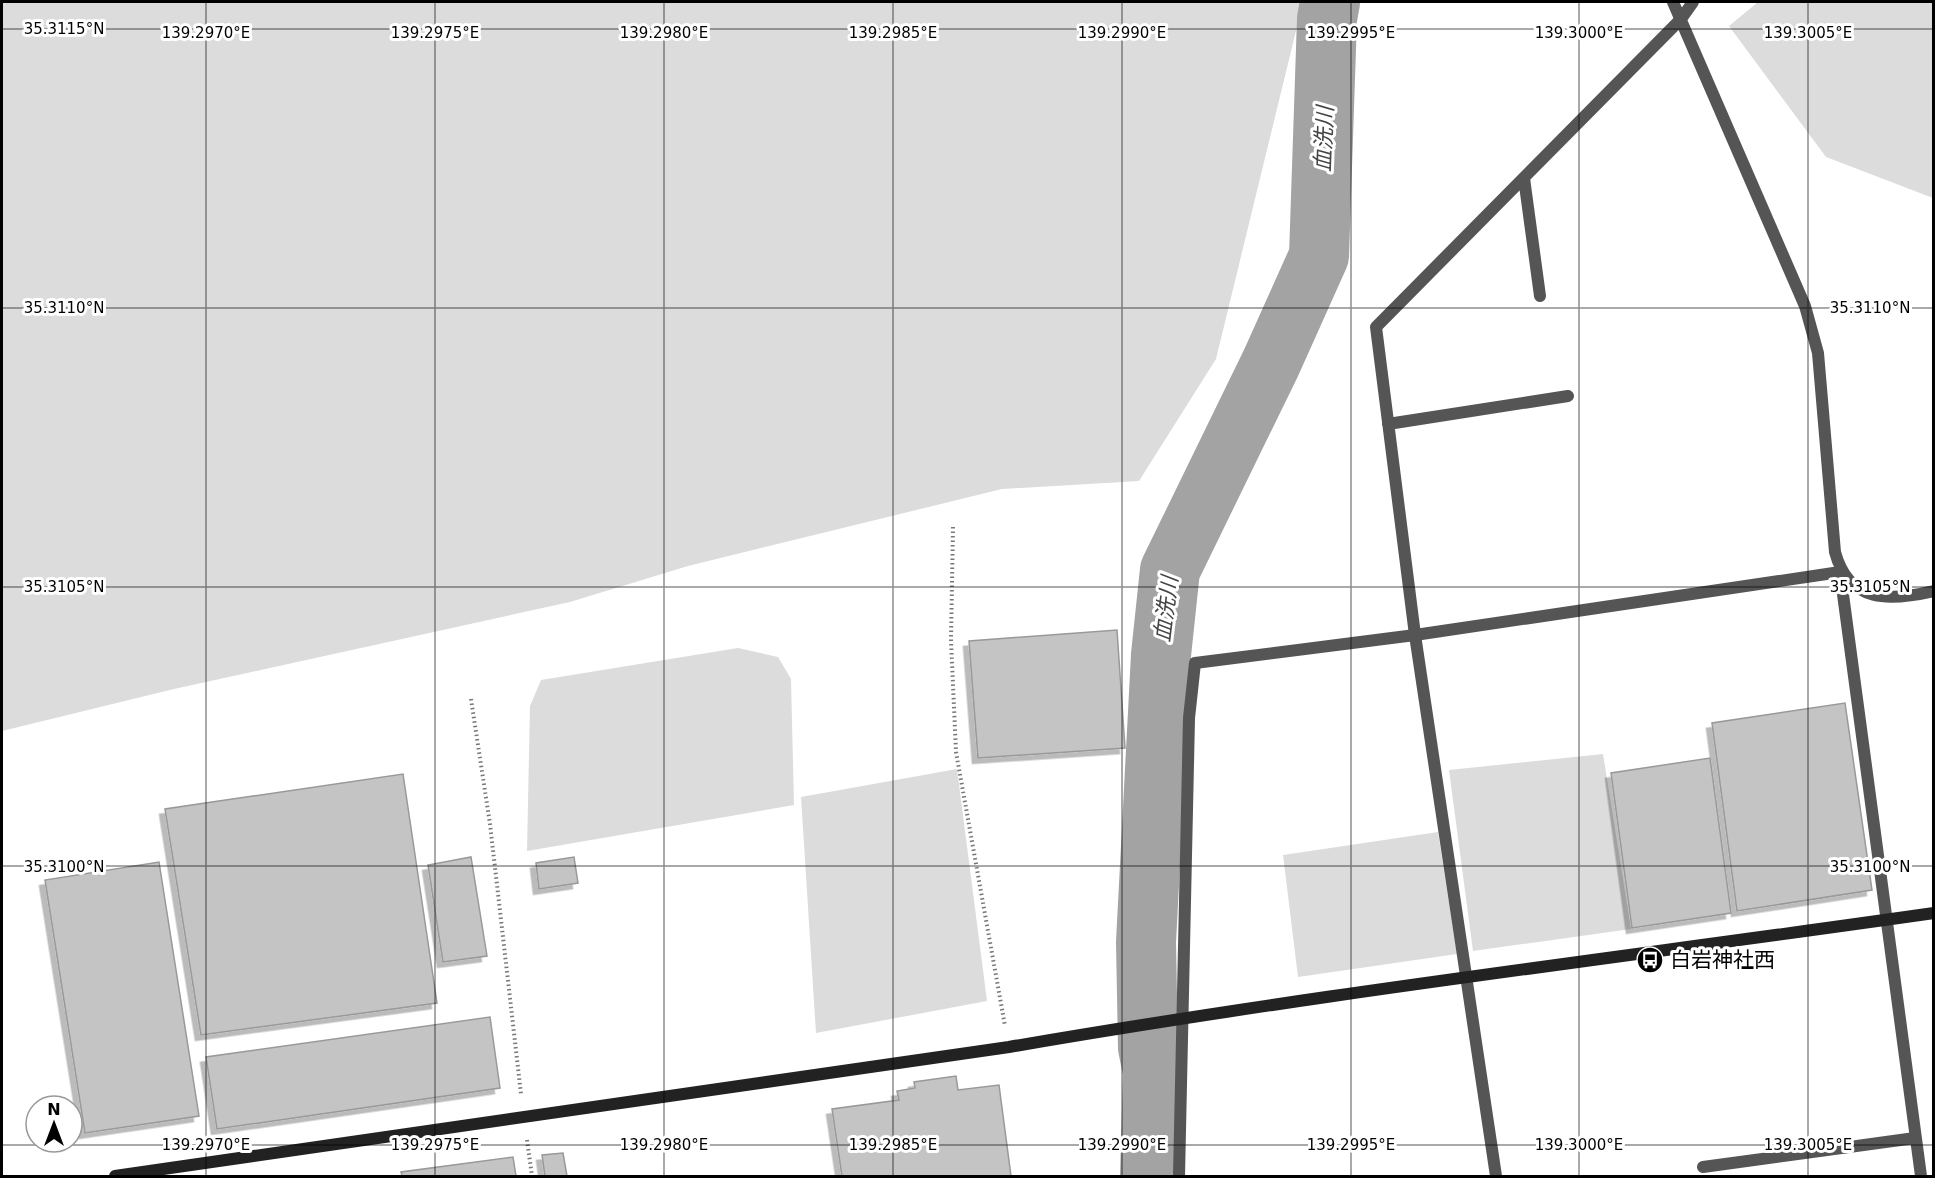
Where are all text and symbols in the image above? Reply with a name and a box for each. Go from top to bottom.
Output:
text: 35.3115°N [24,20,104,38]
text: 139.2970°E [162,24,250,42]
text: 139.2975°E [391,24,479,42]
text: 139.2980°E [620,24,708,42]
text: 139.2985°E [849,24,937,42]
text: 139.2990°E [1078,24,1166,42]
text: 139.2995°E [1307,24,1395,42]
text: 139.3000°E [1535,24,1623,42]
text: 139.3005°E [1764,24,1852,42]
water label: 血洗川 [1310,104,1338,172]
text: 35.3110°N [24,299,104,317]
text: 35.3110°N [1830,299,1910,317]
water label: 血洗川 [1150,573,1183,643]
text: 35.3105°N [24,578,104,596]
text: 35.3105°N [1830,578,1910,596]
text: 35.3100°N [24,858,104,876]
text: 35.3100°N [1830,858,1910,876]
bus stop icon: 白岩神社西 [1635,945,1665,975]
place label: 白岩神社西 [1670,948,1775,972]
north arrow [24,1094,84,1154]
text: N [47,1100,61,1119]
text: 139.2970°E [162,1136,250,1154]
text: 139.2975°E [391,1136,479,1154]
text: 139.2980°E [620,1136,708,1154]
text: 139.2985°E [849,1136,937,1154]
text: 139.2990°E [1078,1136,1166,1154]
text: 139.2995°E [1307,1136,1395,1154]
text: 139.3000°E [1535,1136,1623,1154]
text: 139.3005°E [1764,1136,1852,1154]

